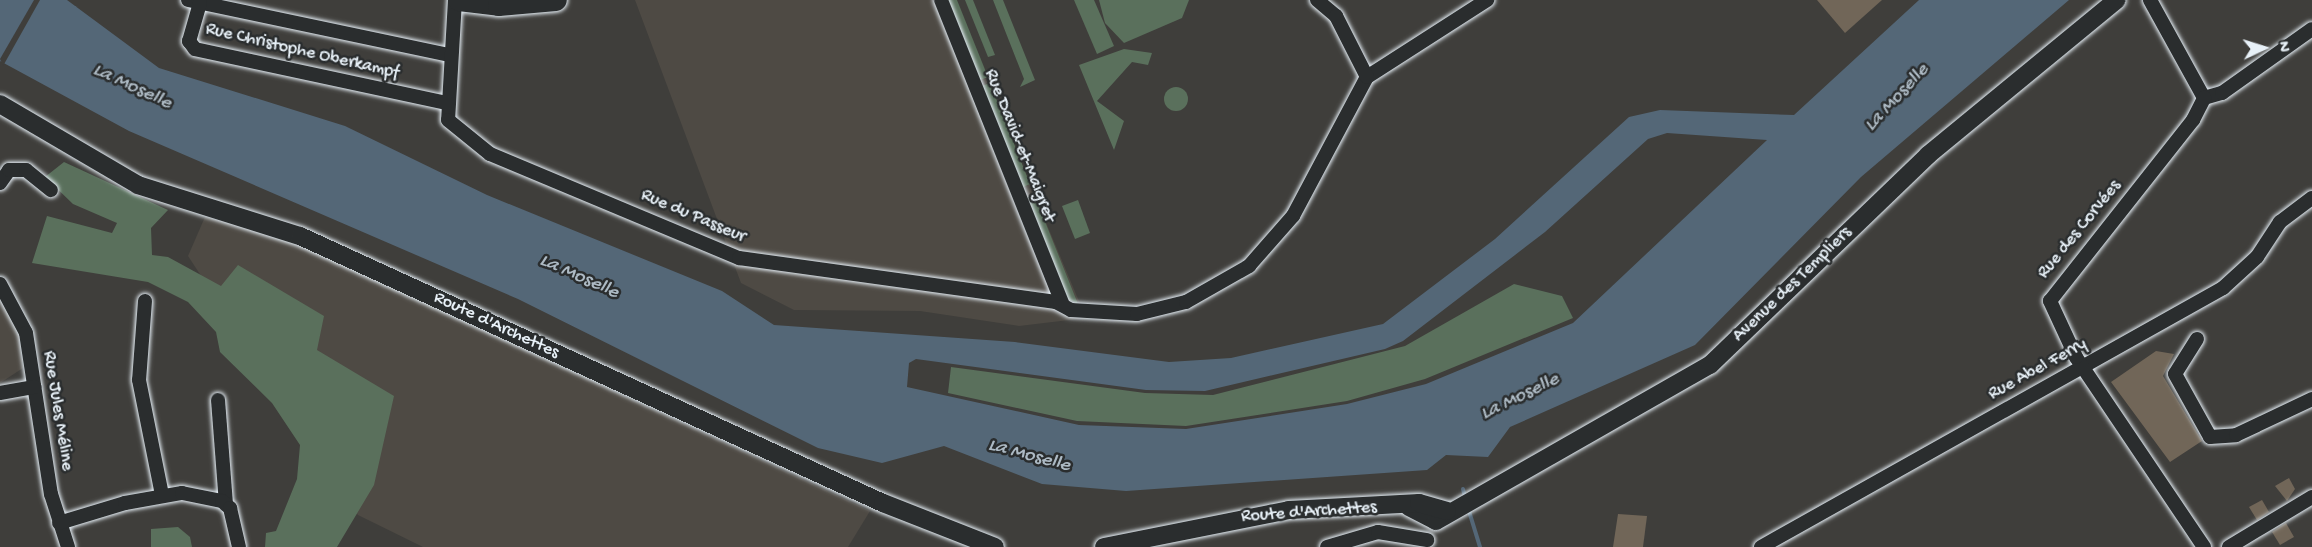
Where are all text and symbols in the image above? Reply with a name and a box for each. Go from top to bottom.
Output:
north arrow [2234,18,2294,78]
street label: Rue Christophe Oberkampf [203,19,401,85]
text: N [2273,41,2292,53]
water label: La Moselle [89,58,175,116]
water label: La Moselle [1859,59,1935,137]
street label: Rue David-et-Maigret [978,66,1060,226]
street label: Rue des Corvées [2034,176,2126,284]
street label: Rue du Passeur [637,185,749,249]
street label: Avenue des Templiers [1729,223,1857,347]
water label: La Moselle [536,249,622,305]
street label: Route d'Archettes [430,287,562,365]
street label: Rue Abel Ferry [1985,334,2091,406]
street label: Rue Jules Méline [37,350,77,472]
water label: La Moselle [1477,368,1563,426]
water label: La Moselle [985,434,1073,478]
street label: Route d'Archettes [1240,497,1378,529]

